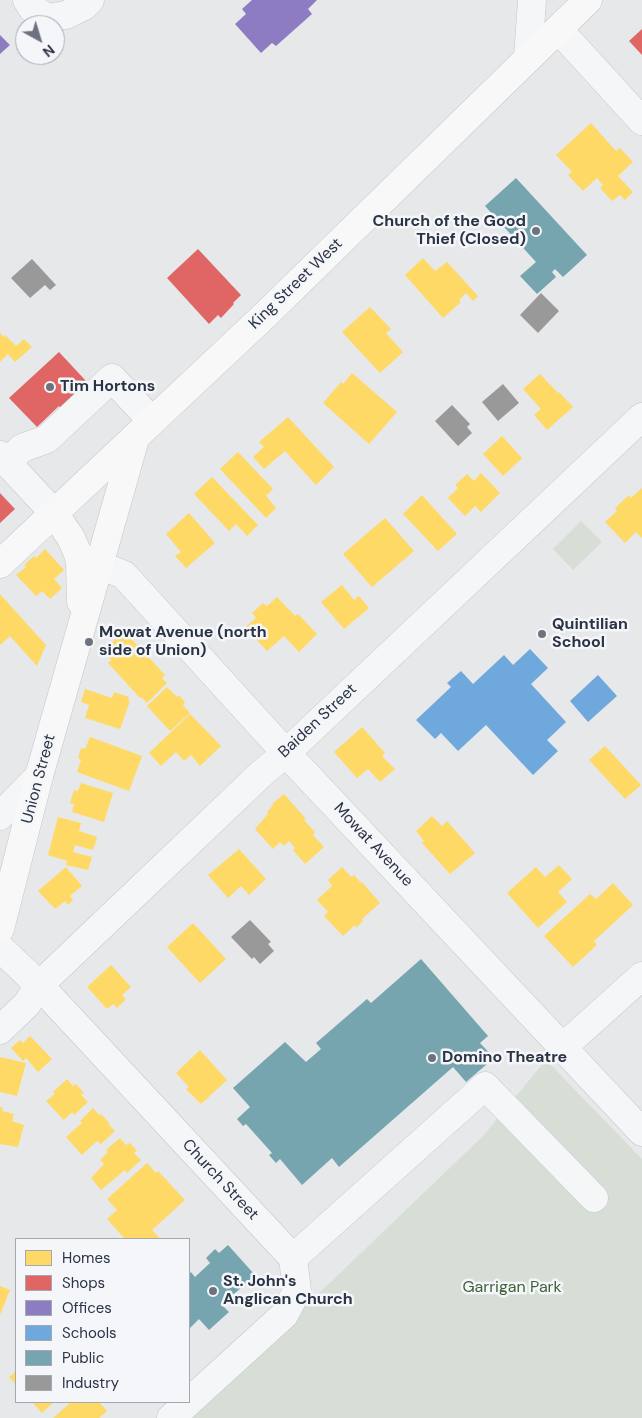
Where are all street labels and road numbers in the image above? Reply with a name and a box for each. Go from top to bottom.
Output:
street label: King Street West [245,234,347,334]
street label: Baiden Street [275,680,361,762]
street label: Union Street [18,732,60,826]
street label: Mowat Avenue [329,799,417,891]
street label: Church Street [178,1136,262,1224]

